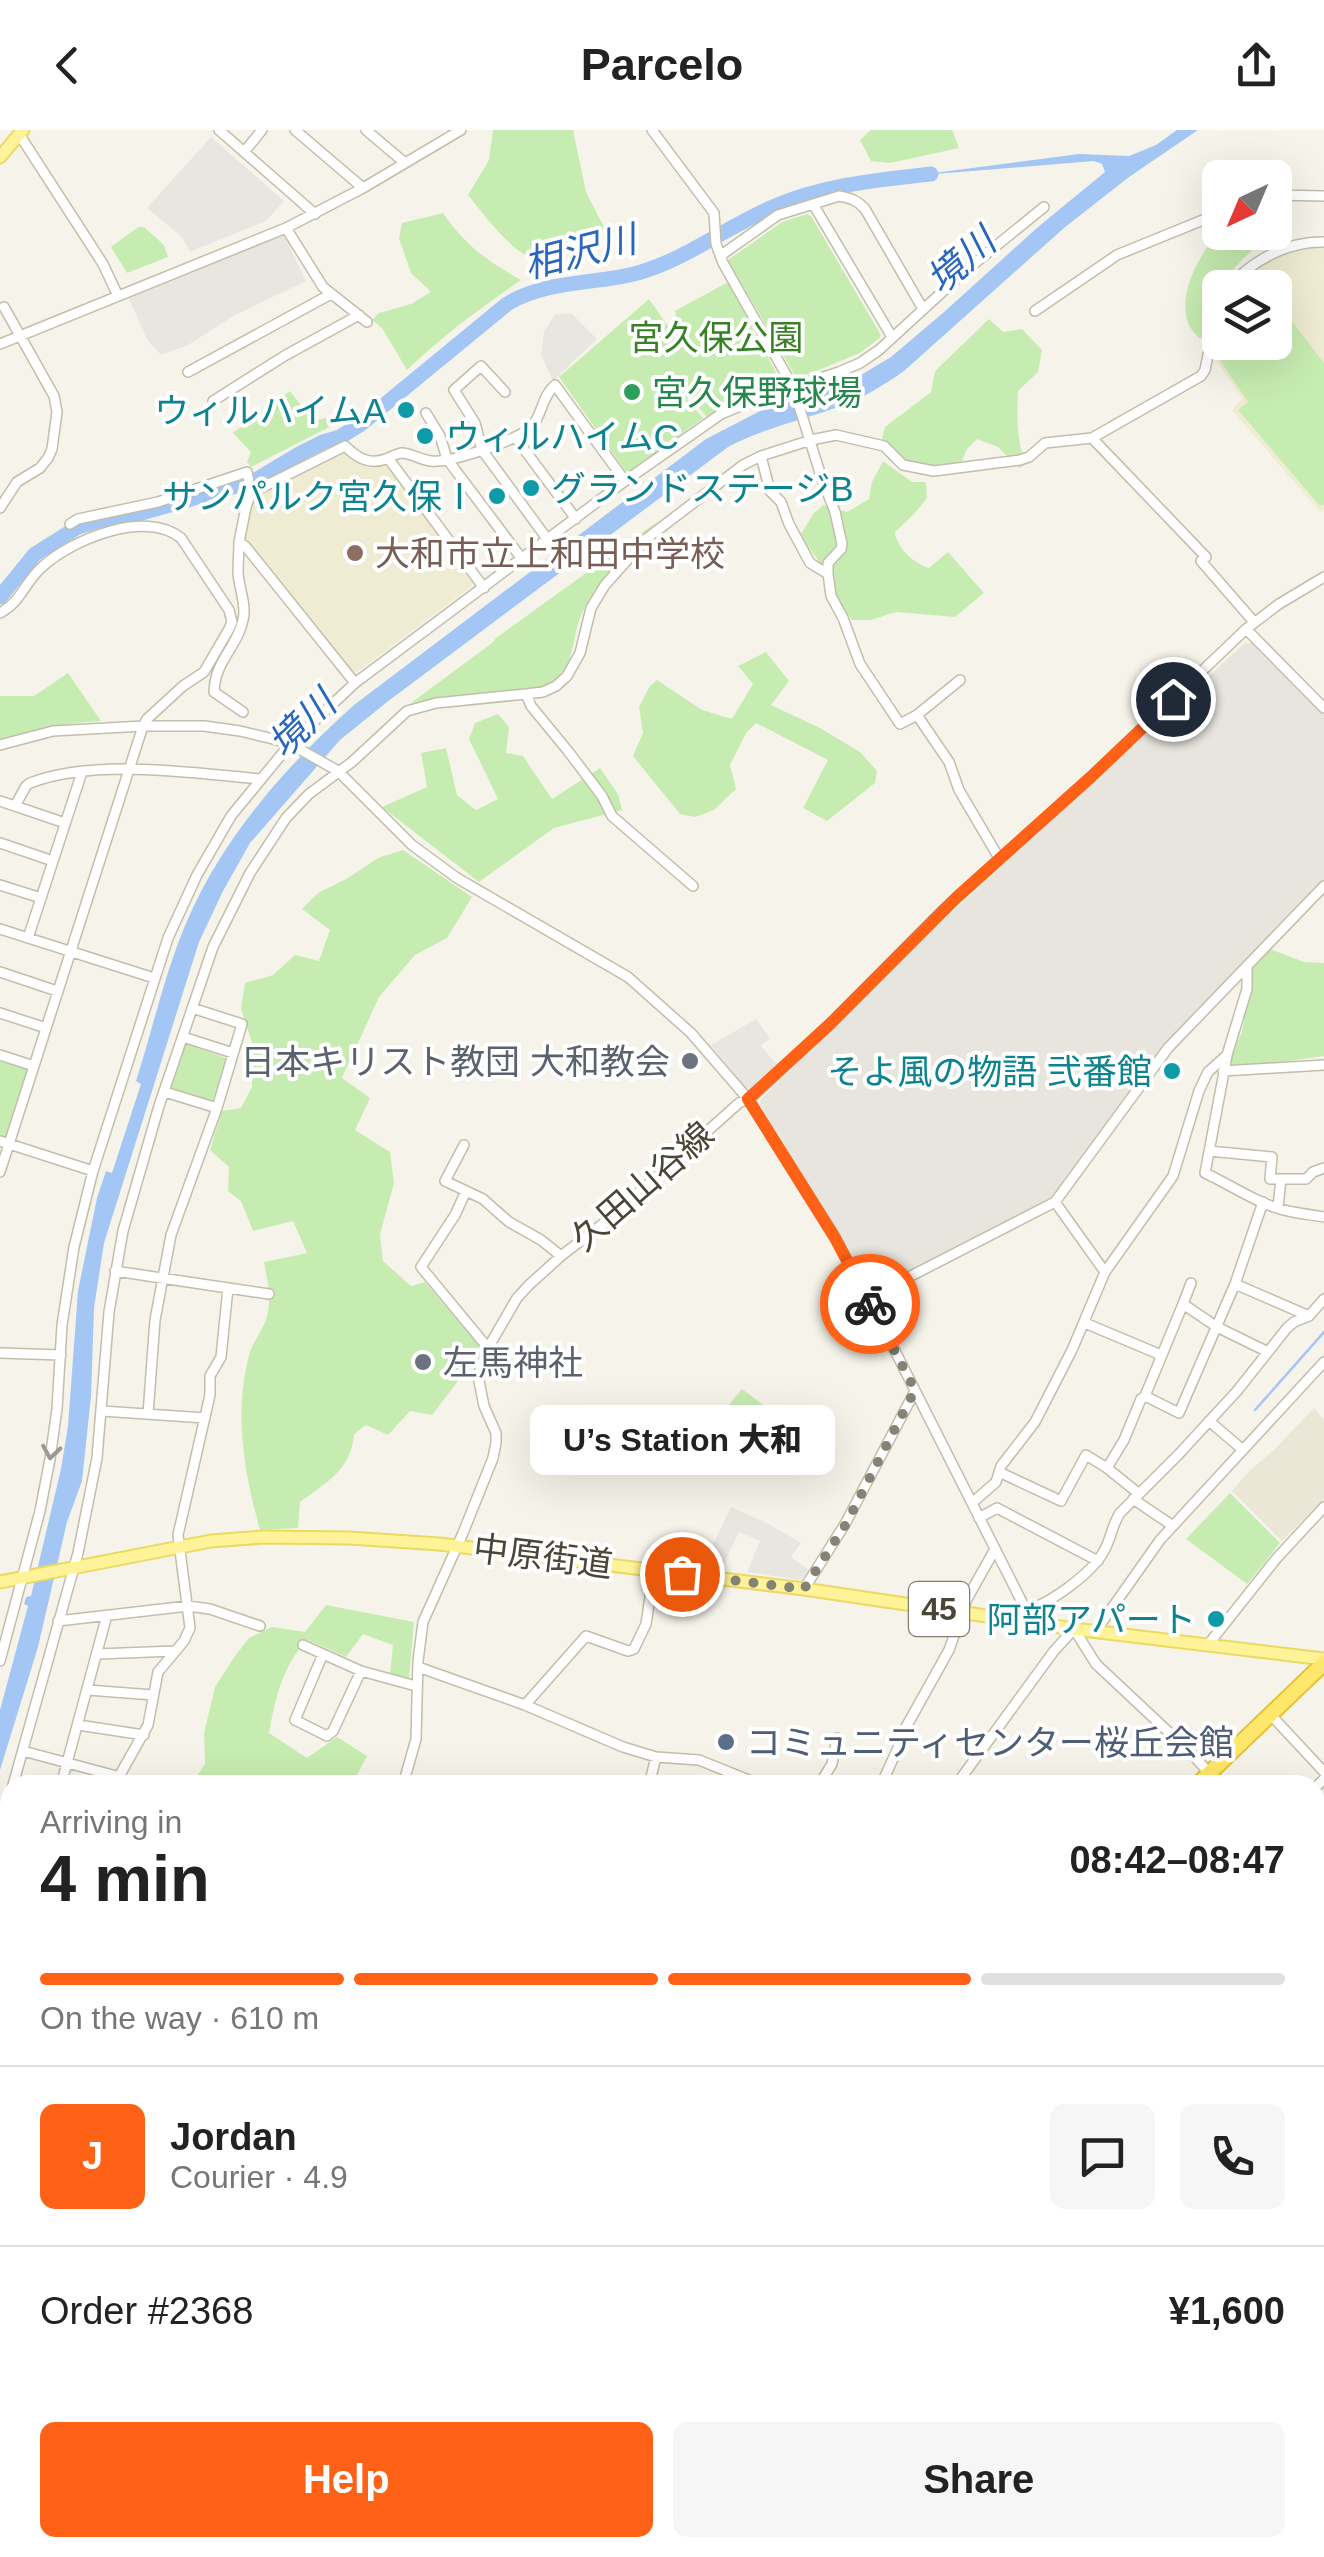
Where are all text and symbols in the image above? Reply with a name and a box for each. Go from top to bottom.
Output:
icon: back [40,38,95,93]
icon: share [1229,38,1284,93]
text: Parcelo [581,39,743,90]
north arrow [1202,160,1292,250]
map controls [1202,160,1292,360]
water label: 相沢川 [520,217,644,286]
water label: 境川 [919,218,1006,302]
button: layers [1202,270,1292,360]
park label: 宮久保公園 [628,318,804,357]
place label: 宮久保野球場 [652,373,862,412]
marker: 宮久保野球場 [621,381,643,403]
place label: ウィルハイムA [154,391,387,430]
marker: ウィルハイムA [395,399,417,421]
place label: ウィルハイムC [445,417,679,456]
marker: ウィルハイムC [414,425,436,447]
place label: グランドステージB [551,469,854,508]
place label: サンパルク宮久保Ⅰ [162,477,477,516]
marker: グランドステージB [520,477,542,499]
marker: サンパルク宮久保Ⅰ [486,485,508,507]
place label: 大和市立上和田中学校 [375,534,725,573]
marker: 大和市立上和田中学校 [344,542,366,564]
pin [1131,657,1216,742]
icon: home [1146,672,1201,727]
water label: 境川 [260,679,347,766]
place label: 日本キリスト教団 大和教会 [240,1042,670,1081]
marker: 日本キリスト教団 大和教会 [679,1050,701,1072]
place label: そよ風の物語 弐番館 [827,1052,1152,1091]
marker: そよ風の物語 弐番館 [1161,1060,1183,1082]
street label: 久田山谷線 [563,1114,721,1258]
courier [820,1254,920,1354]
icon: bike [843,1277,898,1332]
place label: 左馬神社 [443,1343,583,1382]
marker: 左馬神社 [412,1351,434,1373]
callout: U’s Station 大和 [530,1404,834,1474]
text: U’s Station 大和 [563,1422,802,1458]
one-way arrow [41,1444,62,1460]
street label: 中原街道 [471,1528,615,1584]
pin [640,1532,725,1617]
icon: bag [655,1547,710,1602]
road number: 45 [909,1582,969,1636]
place label: 阿部アパート [987,1600,1196,1639]
marker: 阿部アパート [1205,1608,1227,1630]
place label: コミュニティセンター桜丘会館 [746,1723,1234,1762]
marker: コミュニティセンター桜丘会館 [715,1731,737,1753]
text: Arriving in [40,1804,182,1840]
text: 08:42–08:47 [1069,1839,1285,1881]
text: 4 min [40,1842,210,1915]
text: On the way · 610 m [40,2000,319,2036]
button: chat [1050,2104,1155,2209]
button: phone [1180,2104,1285,2209]
text: Jordan [170,2116,297,2158]
text: J [82,2135,103,2177]
text: Courier · 4.9 [170,2159,348,2195]
text: Order #2368 [40,2290,253,2332]
text: ¥1,600 [1169,2290,1285,2332]
button: Help [40,2422,653,2537]
button: Share [673,2422,1285,2537]

